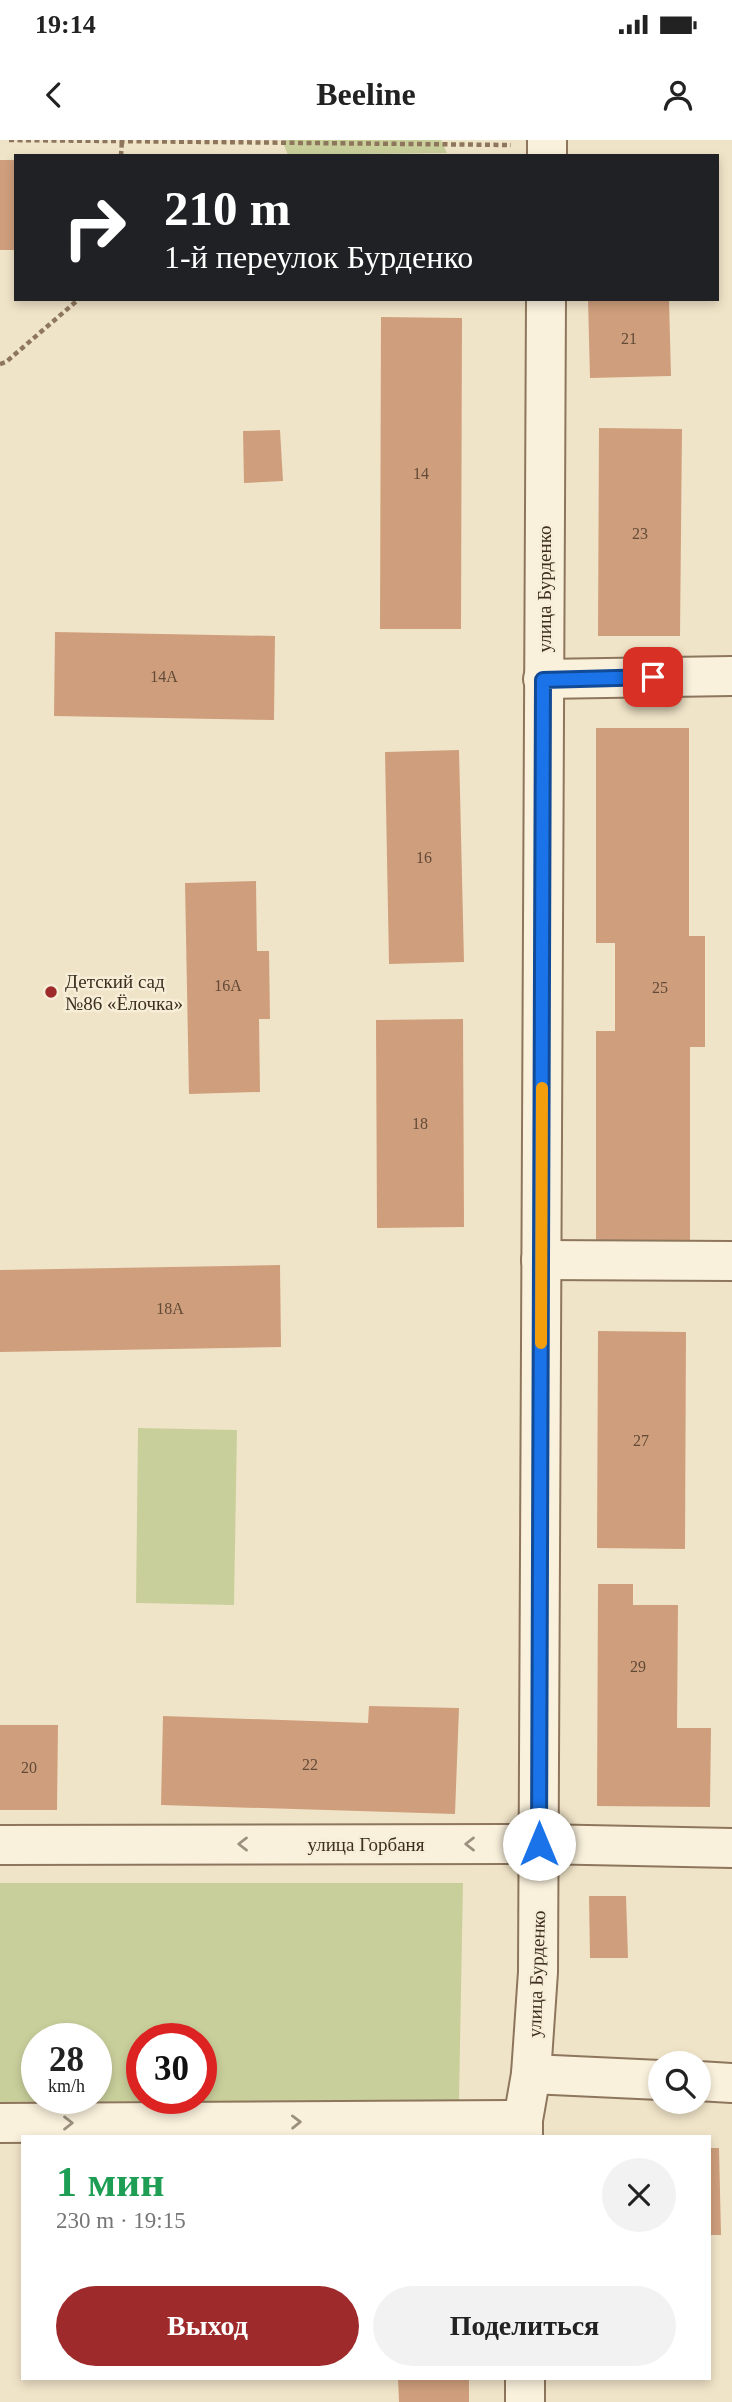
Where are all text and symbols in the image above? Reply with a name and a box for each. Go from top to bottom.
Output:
text: 19:14 [35,10,96,39]
icon: back [35,76,73,114]
text: Beeline [316,76,416,112]
icon: person [659,76,697,114]
text: 210 m [164,181,291,236]
icon: right [49,182,140,273]
text: 1-й переулок Бурденко [164,239,473,275]
house number: 21 [621,330,637,347]
house number: 14 [413,465,429,482]
house number: 23 [632,525,648,542]
street label: улица Бурденко [534,526,555,652]
pin [623,647,683,707]
icon: arrive [634,658,672,696]
house number: 14А [150,668,178,685]
house number: 16 [416,849,432,866]
place label: Детский сад №86 «Ёлочка» [65,971,183,1014]
house number: 16А [214,977,242,994]
house number: 25 [652,979,668,996]
marker: Детский сад №86 «Ёлочка» [43,984,59,1000]
house number: 18 [412,1115,428,1132]
house number: 18А [156,1300,184,1317]
house number: 27 [633,1432,649,1449]
house number: 29 [630,1658,646,1675]
house number: 22 [302,1756,318,1773]
house number: 20 [21,1759,37,1776]
position arrow [502,1807,576,1881]
street label: улица Горбаня [308,1834,425,1855]
one-way arrow [237,1836,248,1852]
one-way arrow [465,1836,475,1852]
street label: улица Бурденко [524,1910,549,2038]
speed limit sign: 30 [126,2023,217,2114]
text: 28 [49,2040,84,2079]
map controls [648,2051,711,2114]
button: search [648,2051,711,2114]
text: km/h [48,2076,85,2096]
one-way arrow [291,2114,301,2130]
one-way arrow [63,2115,74,2131]
button: close [602,2158,676,2232]
text: 1 мин [56,2159,165,2205]
text: 230 m · 19:15 [56,2208,186,2233]
button: Выход [56,2286,359,2366]
button: Поделиться [373,2286,676,2366]

